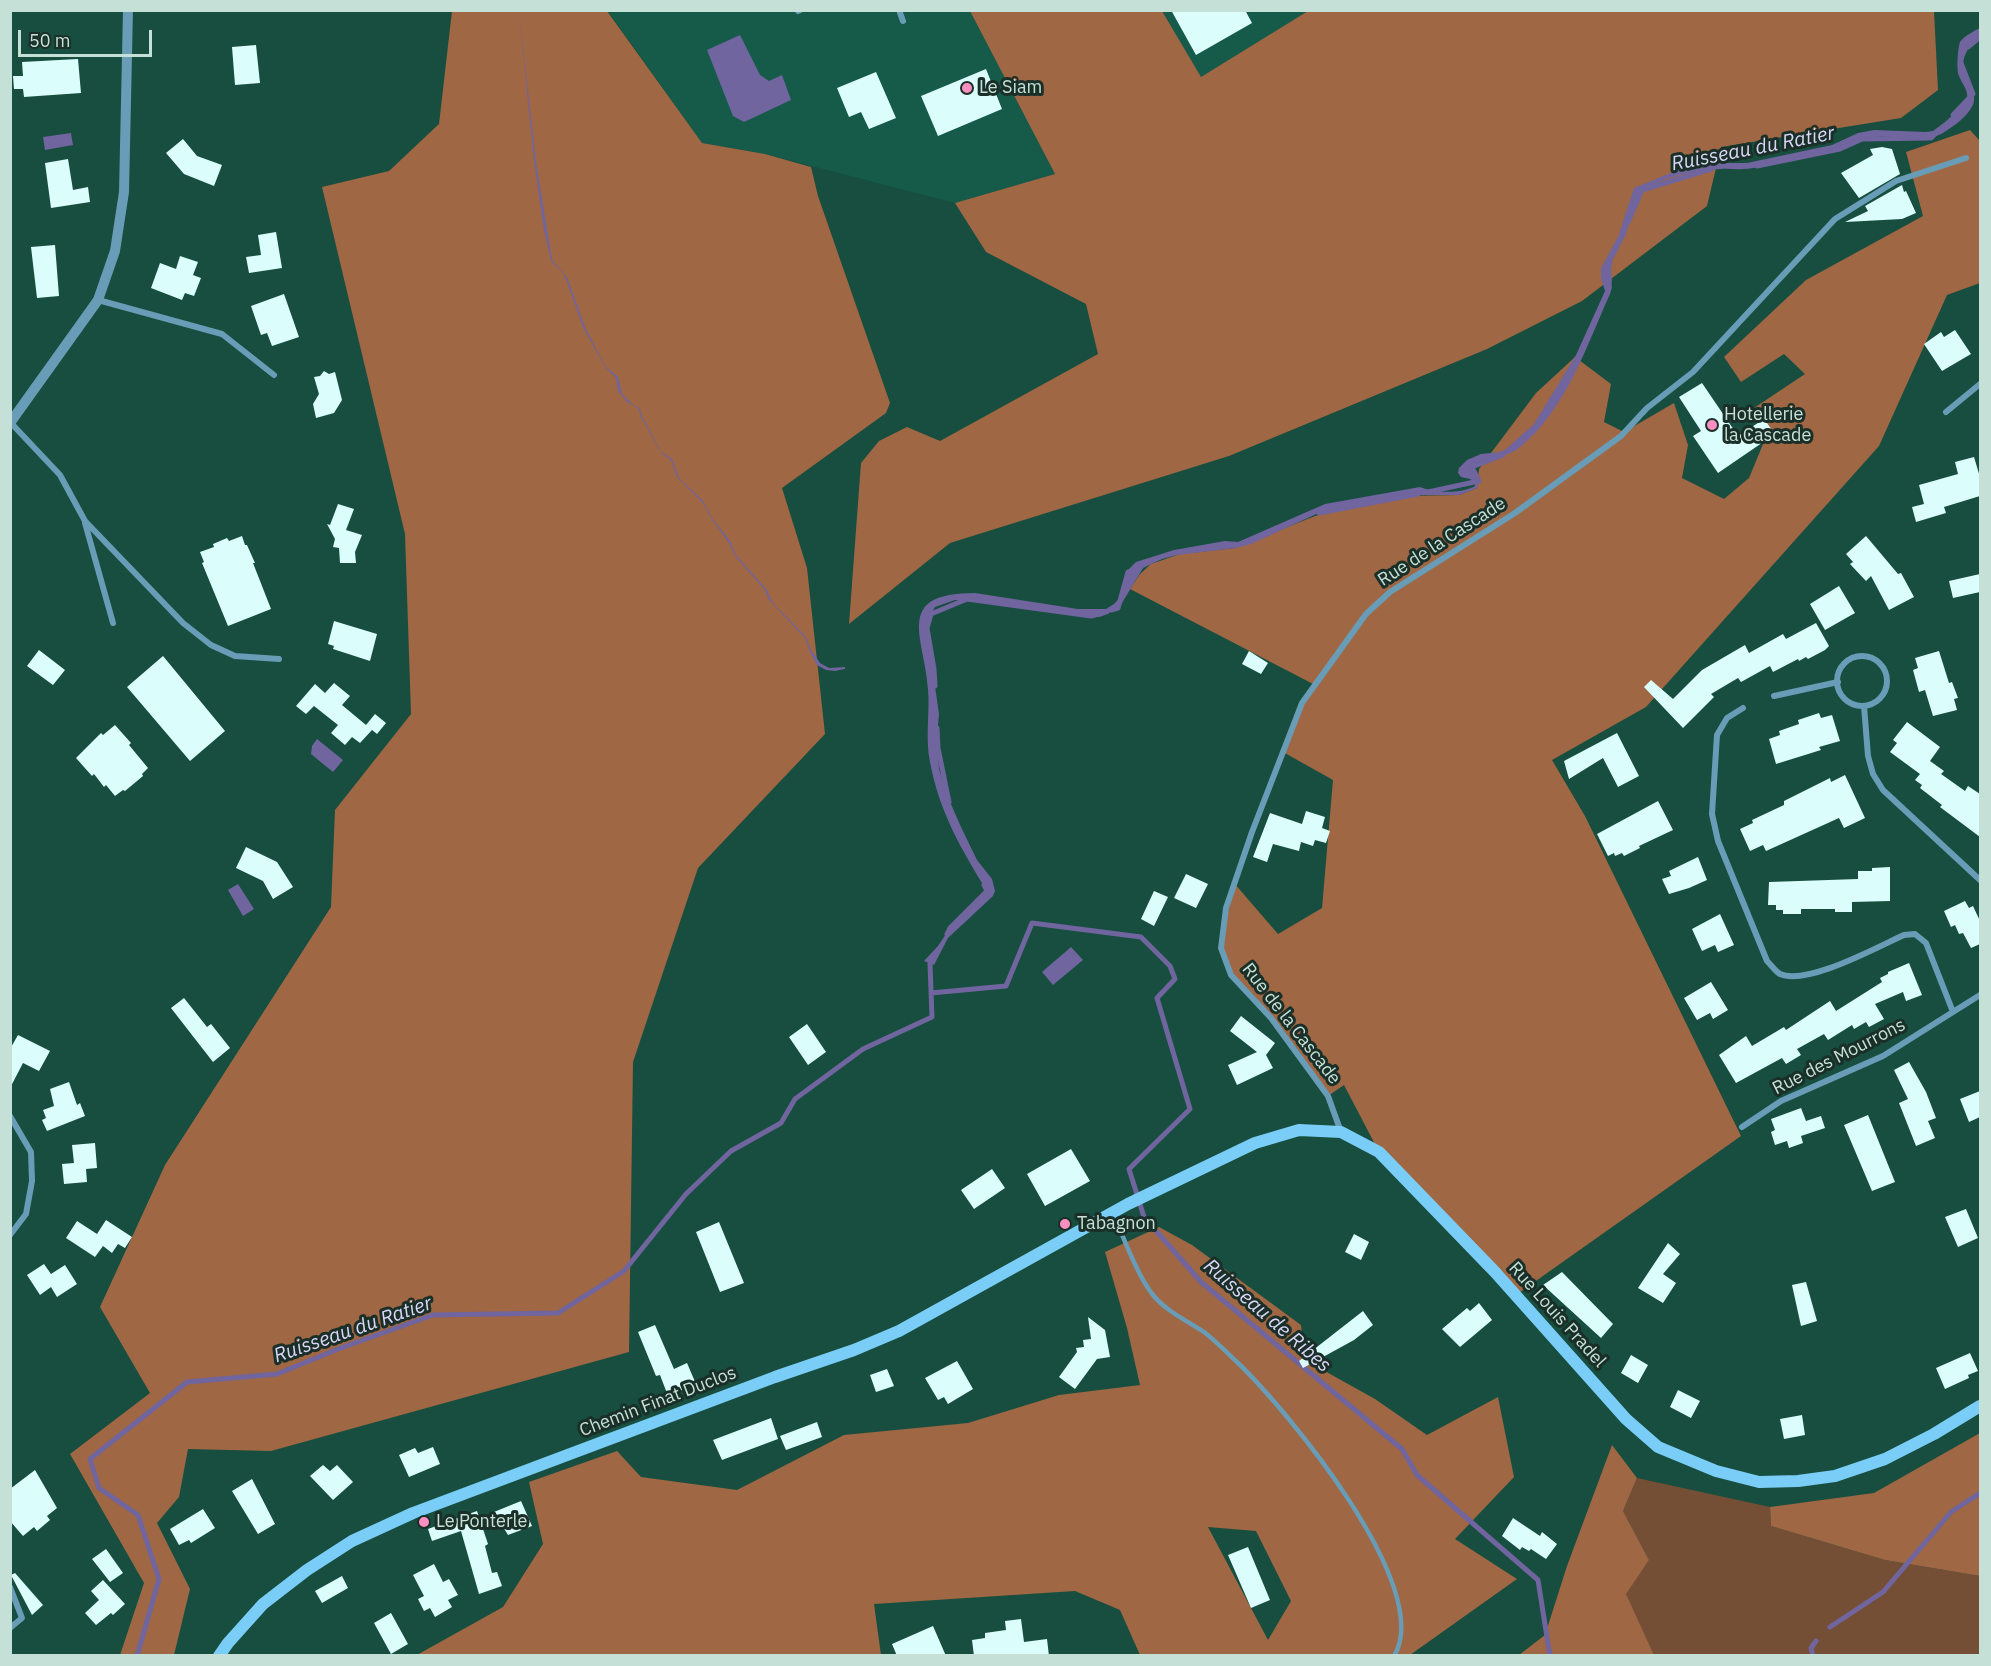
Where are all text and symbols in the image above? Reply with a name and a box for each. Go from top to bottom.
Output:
scale bar [21,18,154,56]
text: 50 m [29,29,71,52]
place label: Le Siam [979,77,1042,99]
marker: Le Siam [960,81,974,95]
water label: Ruisseau du Ratier [1669,121,1837,177]
place label: Hotellerie la Cascade [1724,404,1811,446]
marker: Hotellerie la Cascade [1705,418,1719,432]
street label: Rue de la Cascade [1374,493,1510,591]
street label: Rue de la Cascade [1237,959,1345,1089]
street label: Rue des Mourrons [1769,1014,1909,1100]
place label: Tabagnon [1077,1213,1156,1235]
marker: Tabagnon [1058,1217,1072,1231]
water label: Ruisseau de Ribes [1199,1254,1335,1378]
street label: Rue Louis Pradel [1504,1258,1610,1372]
water label: Ruisseau du Ratier [271,1292,435,1368]
street label: Chemin Finat Duclos [577,1362,739,1442]
place label: Le Ponterle [436,1511,527,1533]
marker: Le Ponterle [417,1515,431,1529]

